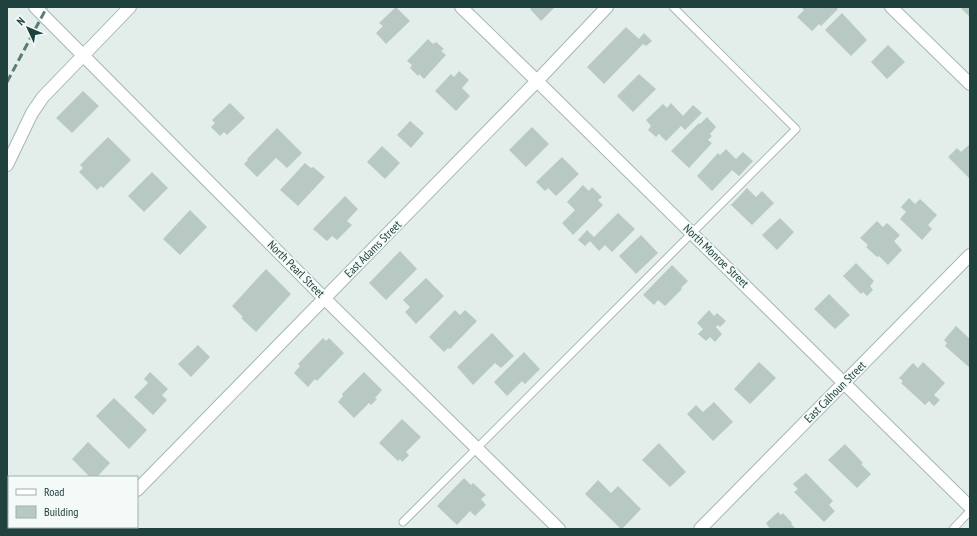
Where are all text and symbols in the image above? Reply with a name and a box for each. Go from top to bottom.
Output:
north arrow [8,8,48,48]
text: N [14,14,28,28]
street label: East Adams Street [341,217,405,280]
street label: North Monroe Street [680,221,753,291]
street label: North Pearl Street [265,237,329,301]
street label: East Calhoun Street [801,357,869,426]
legend [8,476,138,528]
text: Road [44,484,64,499]
text: Building [44,504,79,519]

